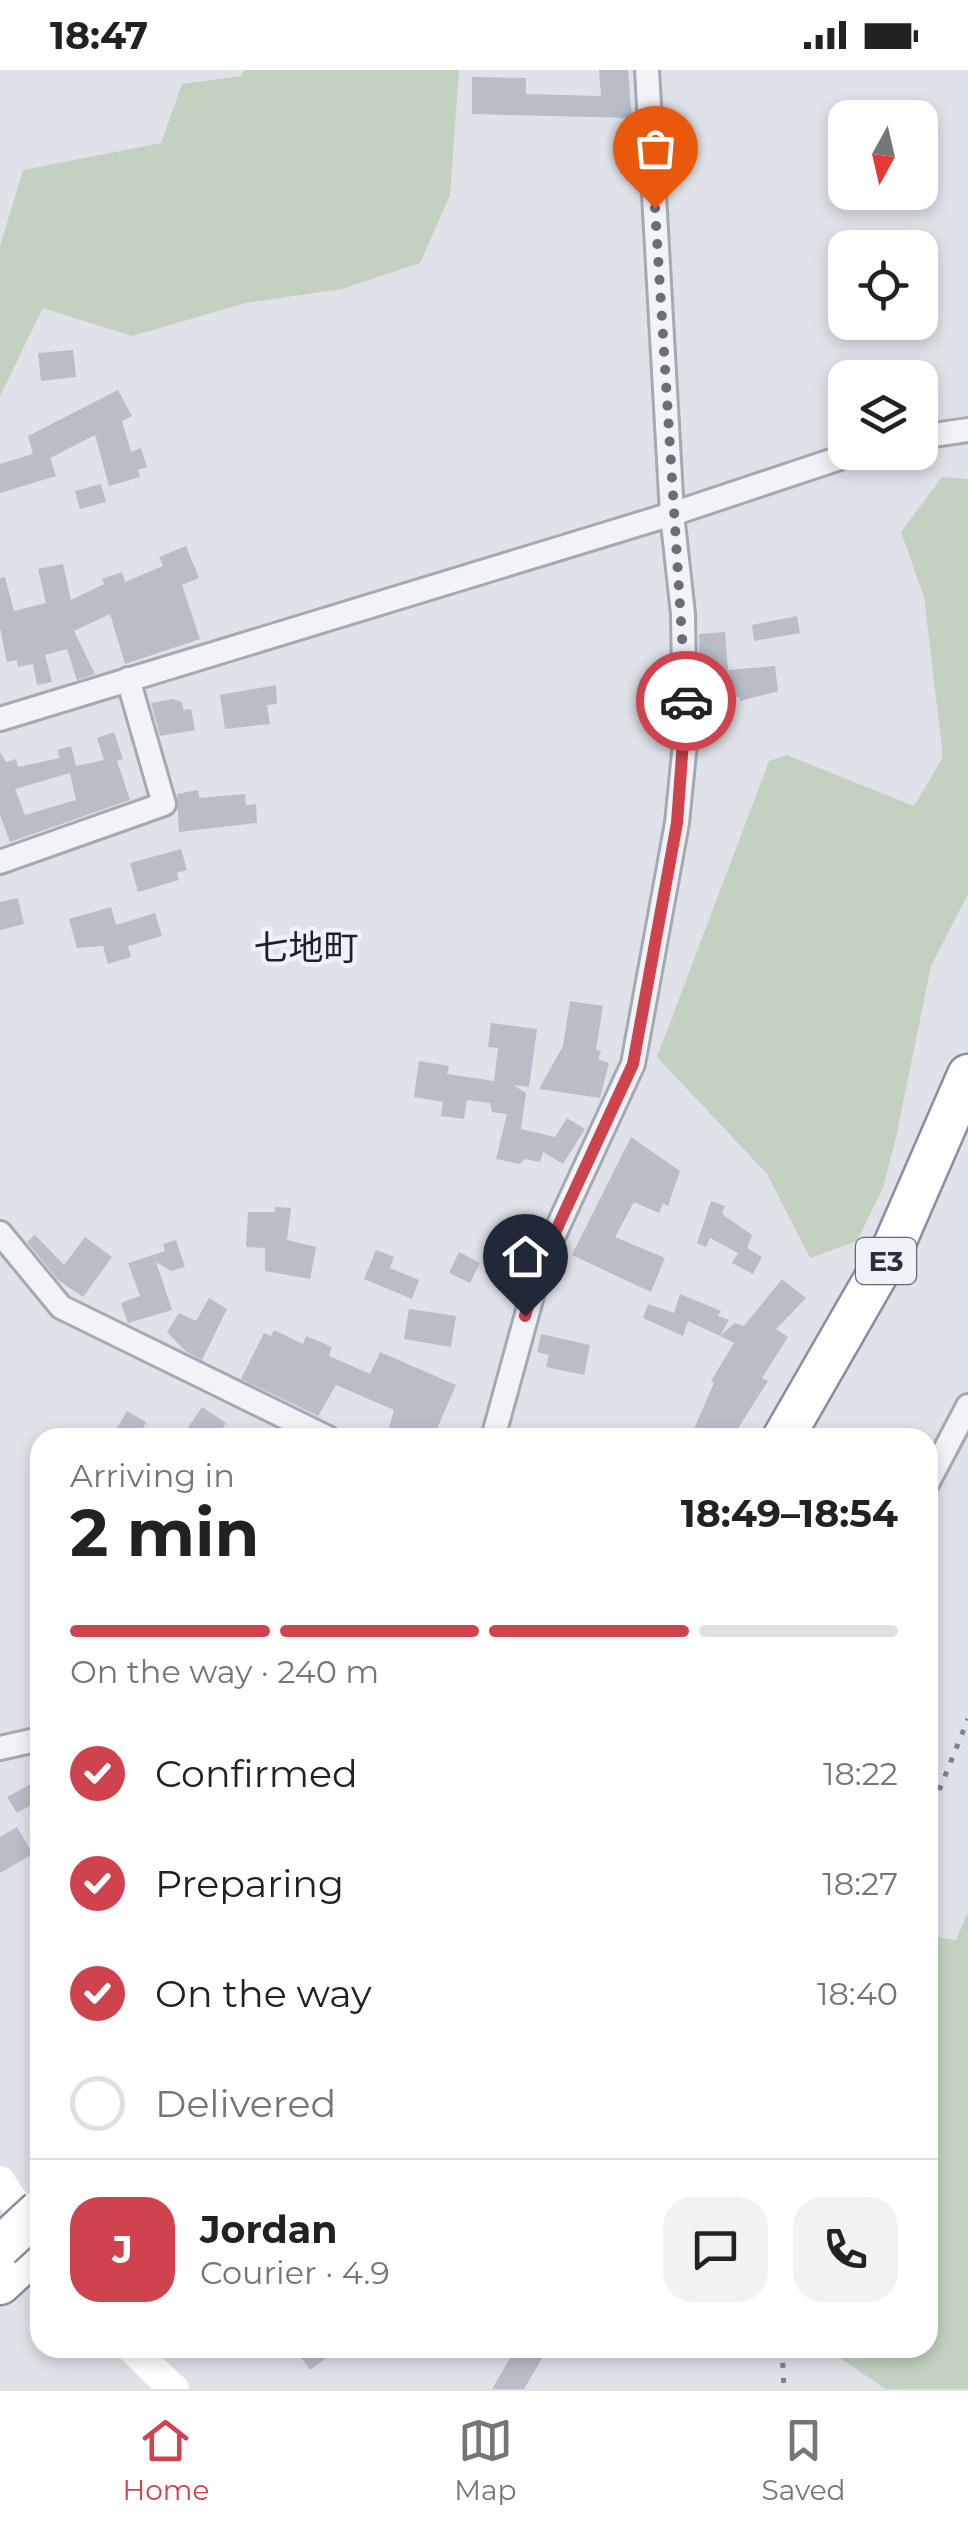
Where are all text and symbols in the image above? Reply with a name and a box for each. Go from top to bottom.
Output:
text: 18:47 [50,12,148,59]
north arrow [828,100,938,210]
map controls [828,100,938,470]
pin [613,106,698,209]
icon: bag [628,121,683,176]
button: locate [828,230,938,340]
button: layers [828,360,938,470]
courier [636,651,736,751]
icon: car [659,674,714,729]
district label: 七地町 [253,926,359,969]
pin [483,1214,568,1317]
icon: home [498,1229,553,1284]
road number: E3 [856,1238,916,1284]
text: Arriving in [70,1456,235,1495]
text: 18:49–18:54 [681,1490,898,1537]
text: 2 min [70,1493,259,1572]
text: On the way · 240 m [70,1652,379,1691]
icon: check [70,1746,125,1801]
text: Confirmed [155,1750,358,1797]
text: 18:22 [823,1754,898,1793]
icon: check [70,1856,125,1911]
text: Preparing [155,1860,344,1907]
text: 18:27 [822,1864,898,1903]
icon: check [70,1966,125,2021]
text: On the way [155,1970,372,2017]
text: 18:40 [817,1974,898,2013]
text: Delivered [155,2080,336,2127]
button: chat [663,2197,768,2302]
button: phone [793,2197,898,2302]
text: Jordan [200,2206,338,2253]
text: J [112,2226,133,2273]
text: Courier · 4.9 [200,2253,390,2292]
tab: Home [122,2413,209,2507]
tab: Map [454,2413,517,2507]
tab: Saved [761,2413,846,2507]

